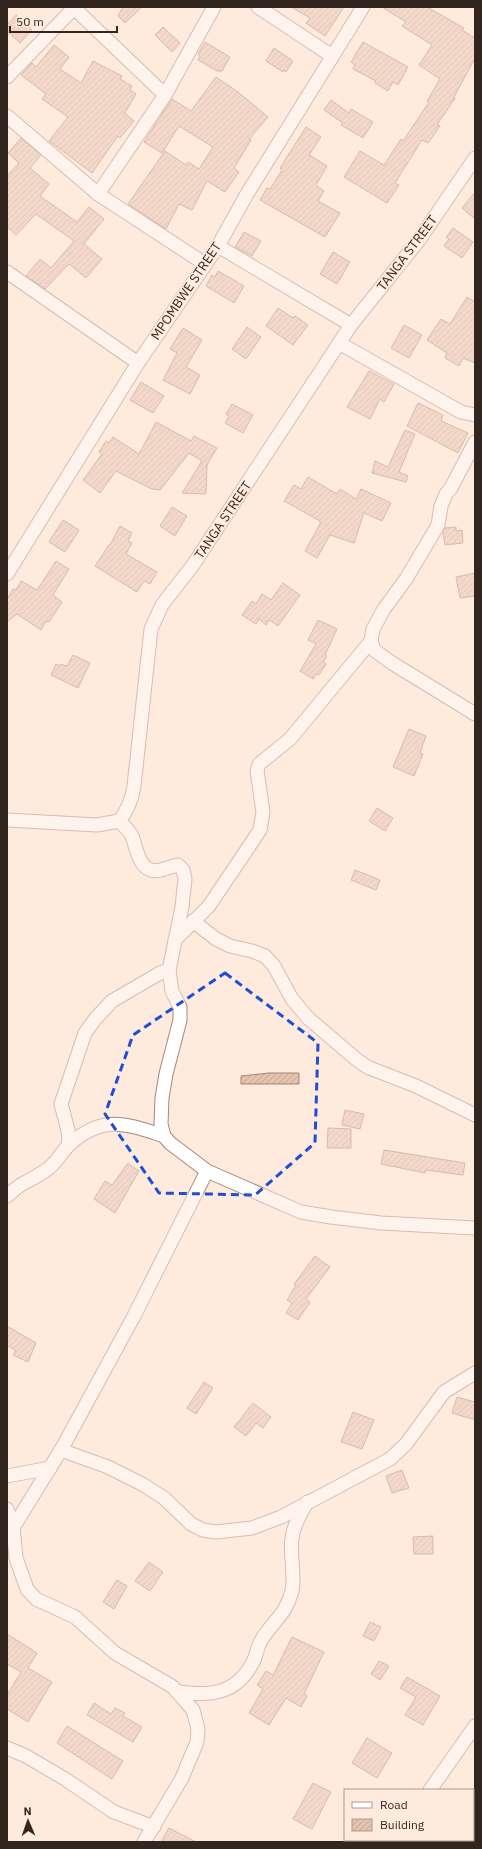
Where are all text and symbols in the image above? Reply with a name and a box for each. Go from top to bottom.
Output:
scale bar [10,8,117,34]
text: 50 m [16,14,44,29]
street label: TANGA STREET [373,211,441,294]
street label: MPOMBWE STREET [147,238,225,343]
street label: TANGA STREET [191,477,256,562]
legend [344,1789,474,1841]
text: Road [380,1797,408,1812]
north arrow [8,1801,48,1841]
text: N [23,1804,32,1818]
text: Building [380,1817,425,1832]

